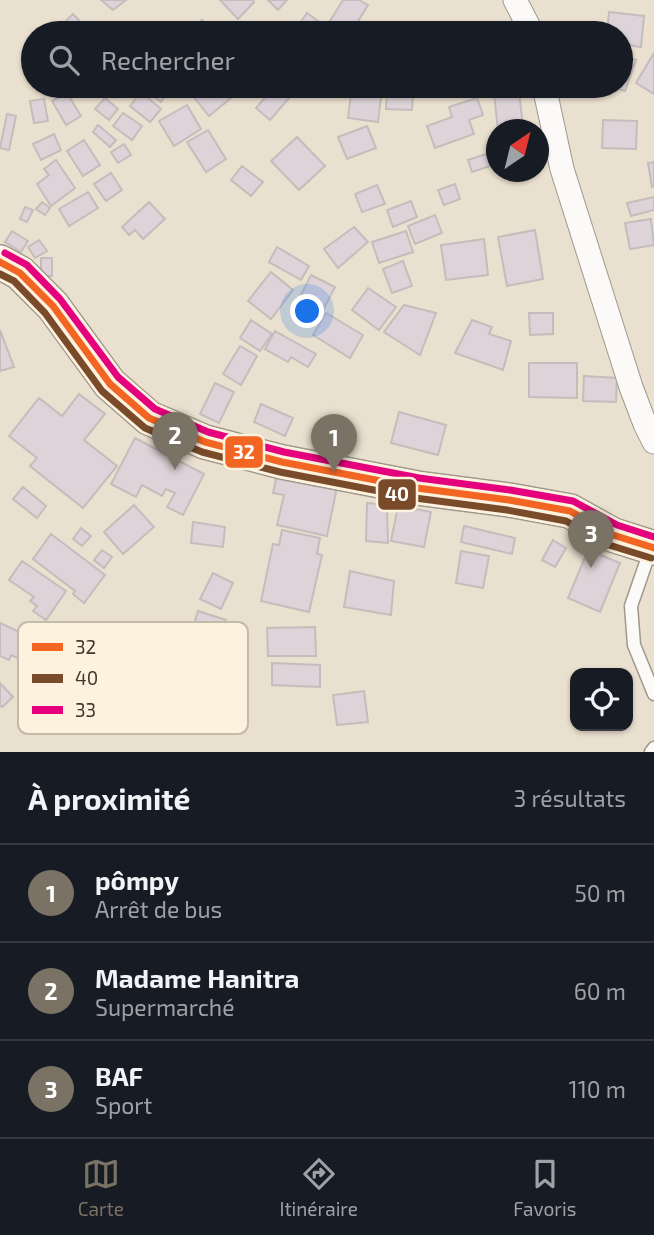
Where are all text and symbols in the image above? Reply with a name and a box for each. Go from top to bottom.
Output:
search box [21,21,633,98]
icon: search [45,41,83,79]
text: Rechercher [101,44,235,75]
north arrow [486,119,549,182]
your location [290,294,324,328]
pin: 2 [152,412,198,470]
pin: 1 [311,414,357,472]
line badge: 32 [224,435,264,469]
text: 32 [233,440,255,463]
line badge: 40 [377,478,417,511]
text: 40 [385,482,409,505]
pin: 3 [568,510,614,568]
legend [18,622,248,734]
text: 32 [75,635,96,658]
text: 40 [75,666,98,689]
map controls [570,668,633,731]
button: locate [570,668,633,731]
text: 33 [75,698,96,721]
text: À proximité [28,780,190,816]
text: 3 résultats [514,784,626,812]
text: pômpy [95,864,179,895]
text: 1 [46,879,56,907]
text: 50 m [575,879,626,907]
text: Arrêt de bus [95,895,222,923]
text: Madame Hanitra [95,962,299,993]
text: 2 [44,977,58,1005]
text: 60 m [574,977,626,1005]
text: Supermarché [95,993,235,1021]
text: BAF [95,1060,143,1091]
text: 3 [44,1075,58,1103]
text: 110 m [569,1075,626,1103]
text: Sport [95,1091,152,1119]
tab: Carte [78,1155,124,1220]
tab: Itinéraire [279,1155,358,1220]
tab: Favoris [513,1155,576,1220]

